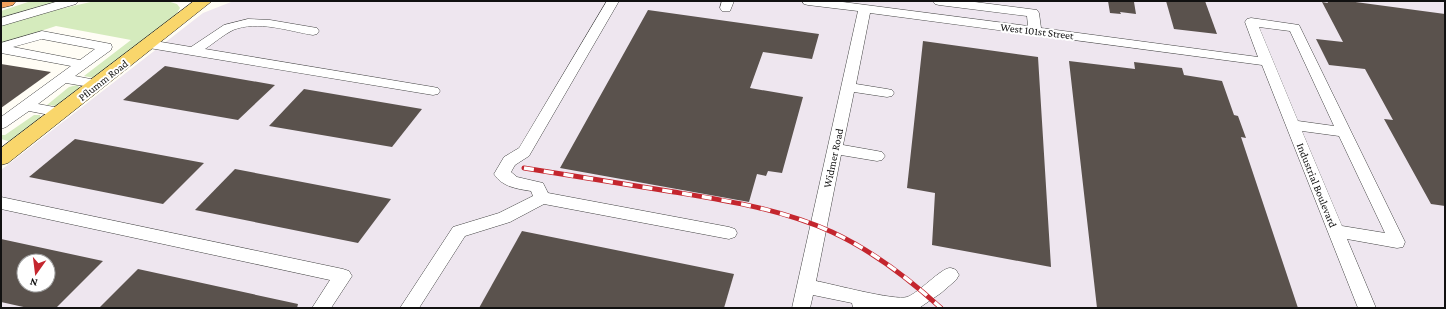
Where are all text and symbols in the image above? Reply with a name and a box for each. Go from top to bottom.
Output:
street label: West 101st Street [1000,21,1075,41]
street label: Pflumm Road [76,57,130,103]
street label: Widmer Road [821,127,845,189]
street label: Industrial Boulevard [1295,141,1340,229]
north arrow [16,253,56,293]
text: N [28,276,39,289]

